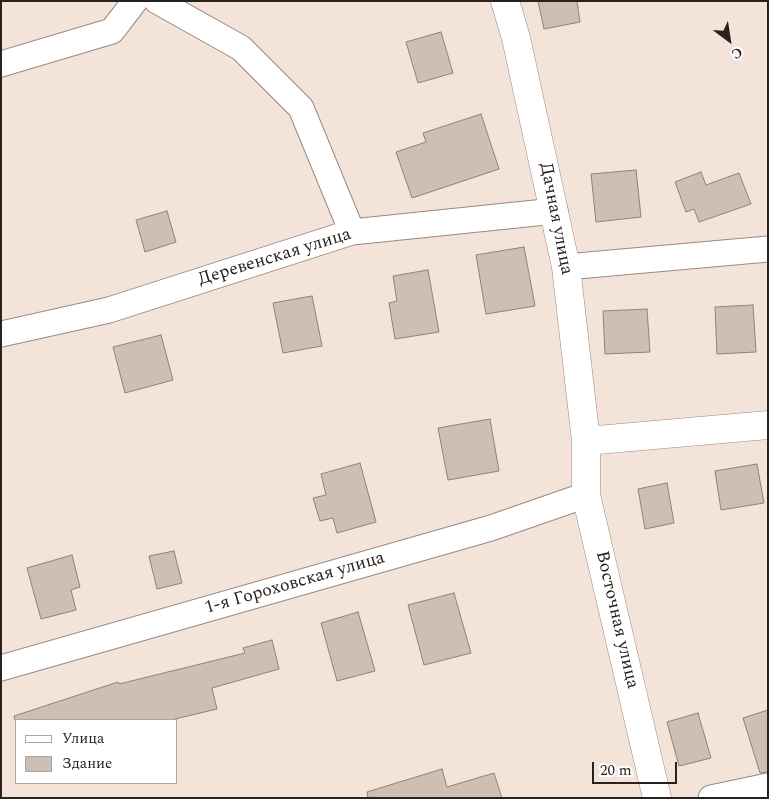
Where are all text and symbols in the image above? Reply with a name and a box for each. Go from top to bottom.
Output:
north arrow [704,15,754,65]
text: С [727,42,747,65]
street label: Дачная улица [534,161,576,277]
street label: Деревенская улица [196,224,354,292]
street label: 1-я Гороховская улица [202,548,388,620]
street label: Восточная улица [590,549,642,691]
legend [15,719,178,784]
text: Улица [62,727,104,750]
text: Здание [62,752,112,775]
scale bar [594,752,679,784]
text: 20 m [600,759,632,782]

